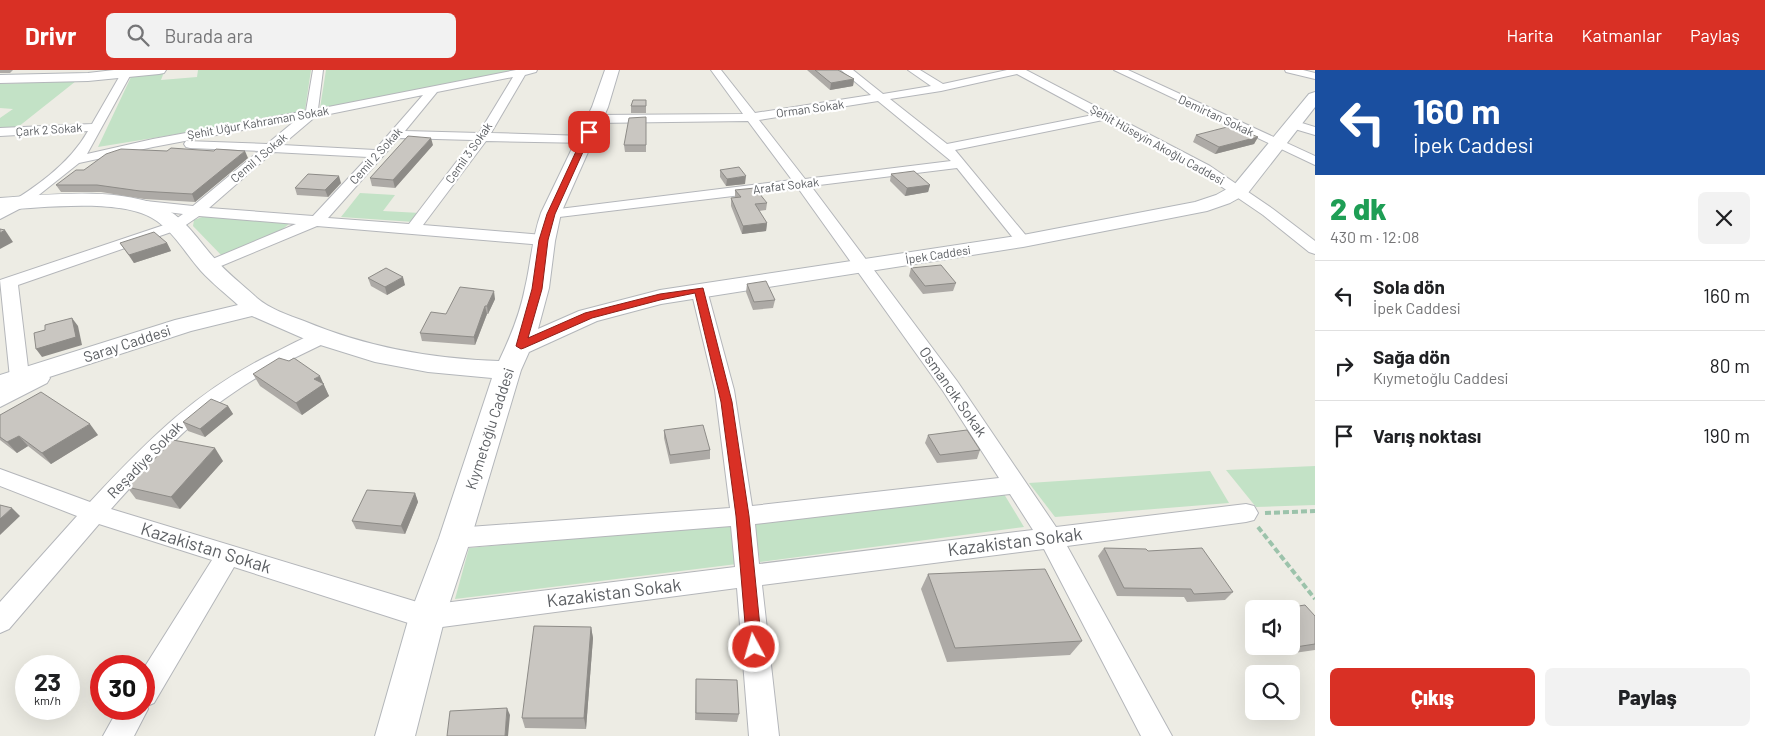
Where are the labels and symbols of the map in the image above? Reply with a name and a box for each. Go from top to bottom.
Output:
street label: Demirtan Sokak [1176,91,1256,139]
street label: Orman Sokak [775,96,845,120]
street label: Şehit Hüseyin Akoğlu Caddesi [1088,101,1227,187]
street label: Şehit Uğur Kahraman Sokak [186,103,330,141]
pin [568,111,610,153]
street label: Cemil 3 Sokak [442,119,494,186]
street label: Çark 2 Sokak [15,120,83,138]
street label: Cemil 2 Sokak [346,124,404,187]
street label: Cemil 1 Sokak [227,130,289,185]
street label: Arafat Sokak [752,174,820,196]
street label: İpek Caddesi [904,242,971,266]
street label: Saray Caddesi [81,320,173,366]
street label: Osmancık Sokak [916,343,992,440]
street label: Kıymetoğlu Caddesi [461,366,517,492]
street label: Reşadiye Sokak [103,417,186,502]
street label: Kazakistan Sokak [138,517,274,577]
street label: Kazakistan Sokak [946,522,1083,560]
street label: Kazakistan Sokak [545,573,682,611]
position arrow [727,620,779,672]
speed limit sign: 30 [90,655,155,720]

